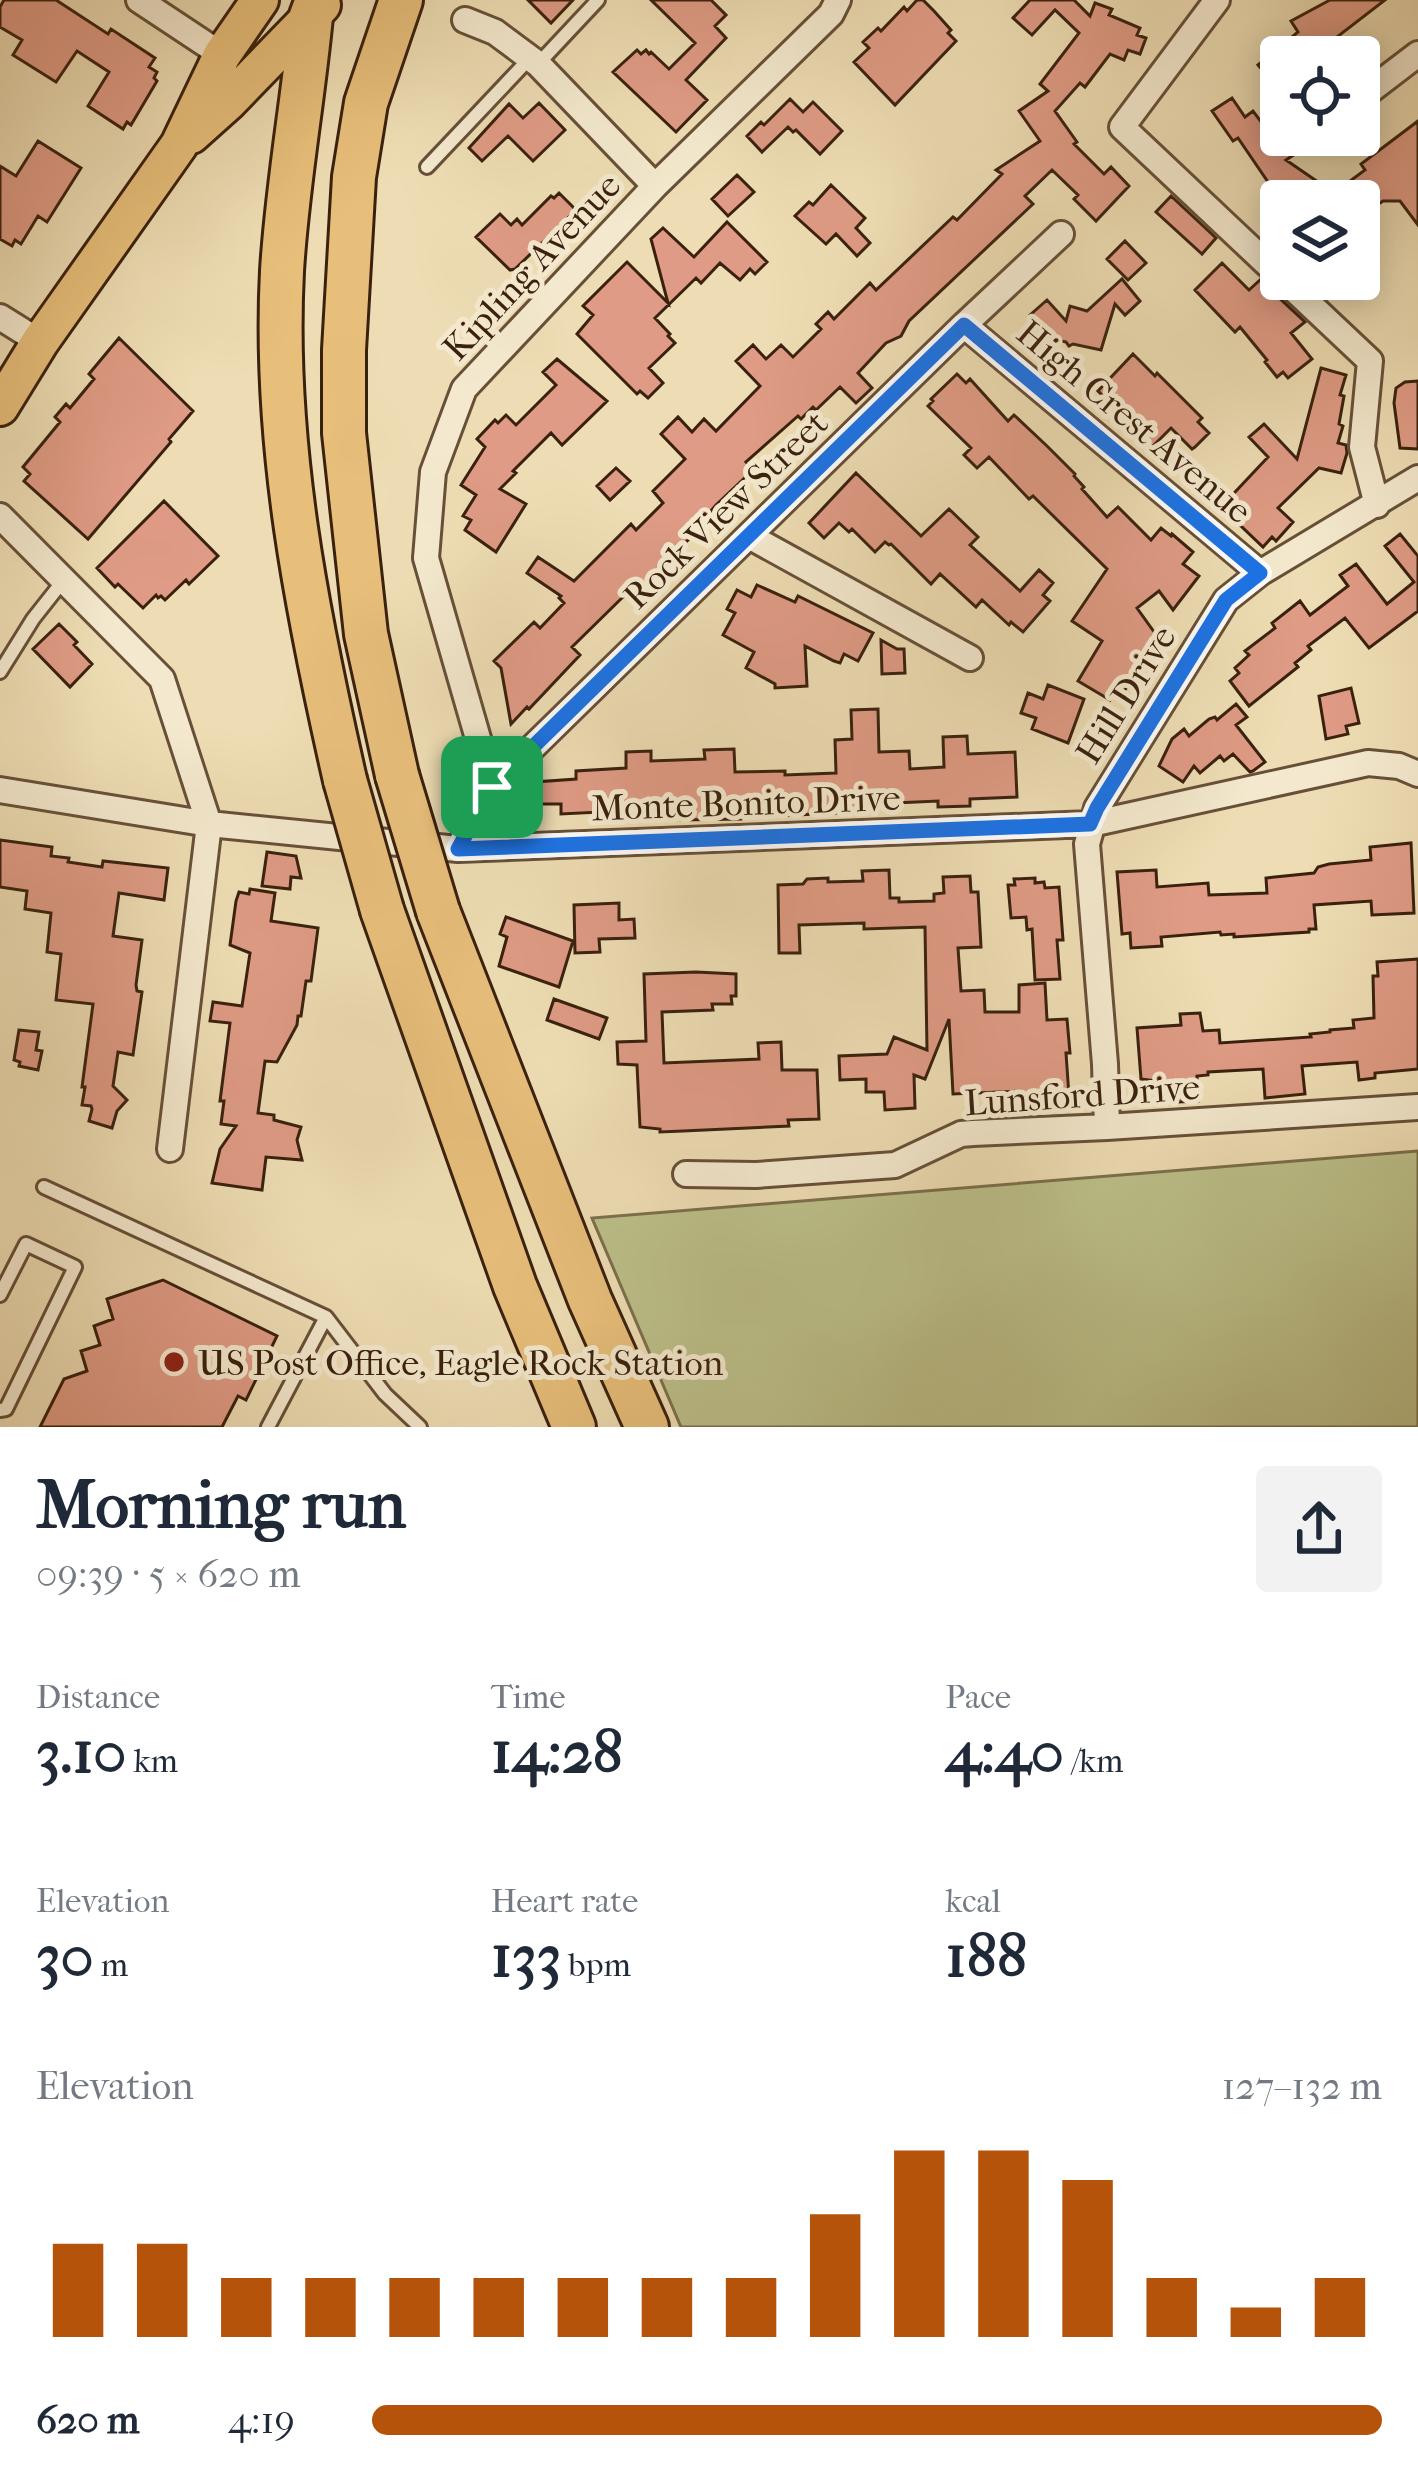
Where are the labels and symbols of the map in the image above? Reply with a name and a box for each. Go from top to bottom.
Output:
street label: Kipling Avenue [434,164,629,369]
street label: High Crest Avenue [1009,311,1260,532]
street label: Rock View Street [615,402,836,617]
street label: Hill Drive [1067,618,1185,771]
pin [441,736,543,838]
street label: Monte Bonito Drive [591,777,901,829]
street label: Lunsford Drive [963,1066,1201,1124]
place label: US Post Office, Eagle Rock Station [198,1342,723,1384]
marker: US Post Office, Eagle Rock Station [161,1349,187,1375]

